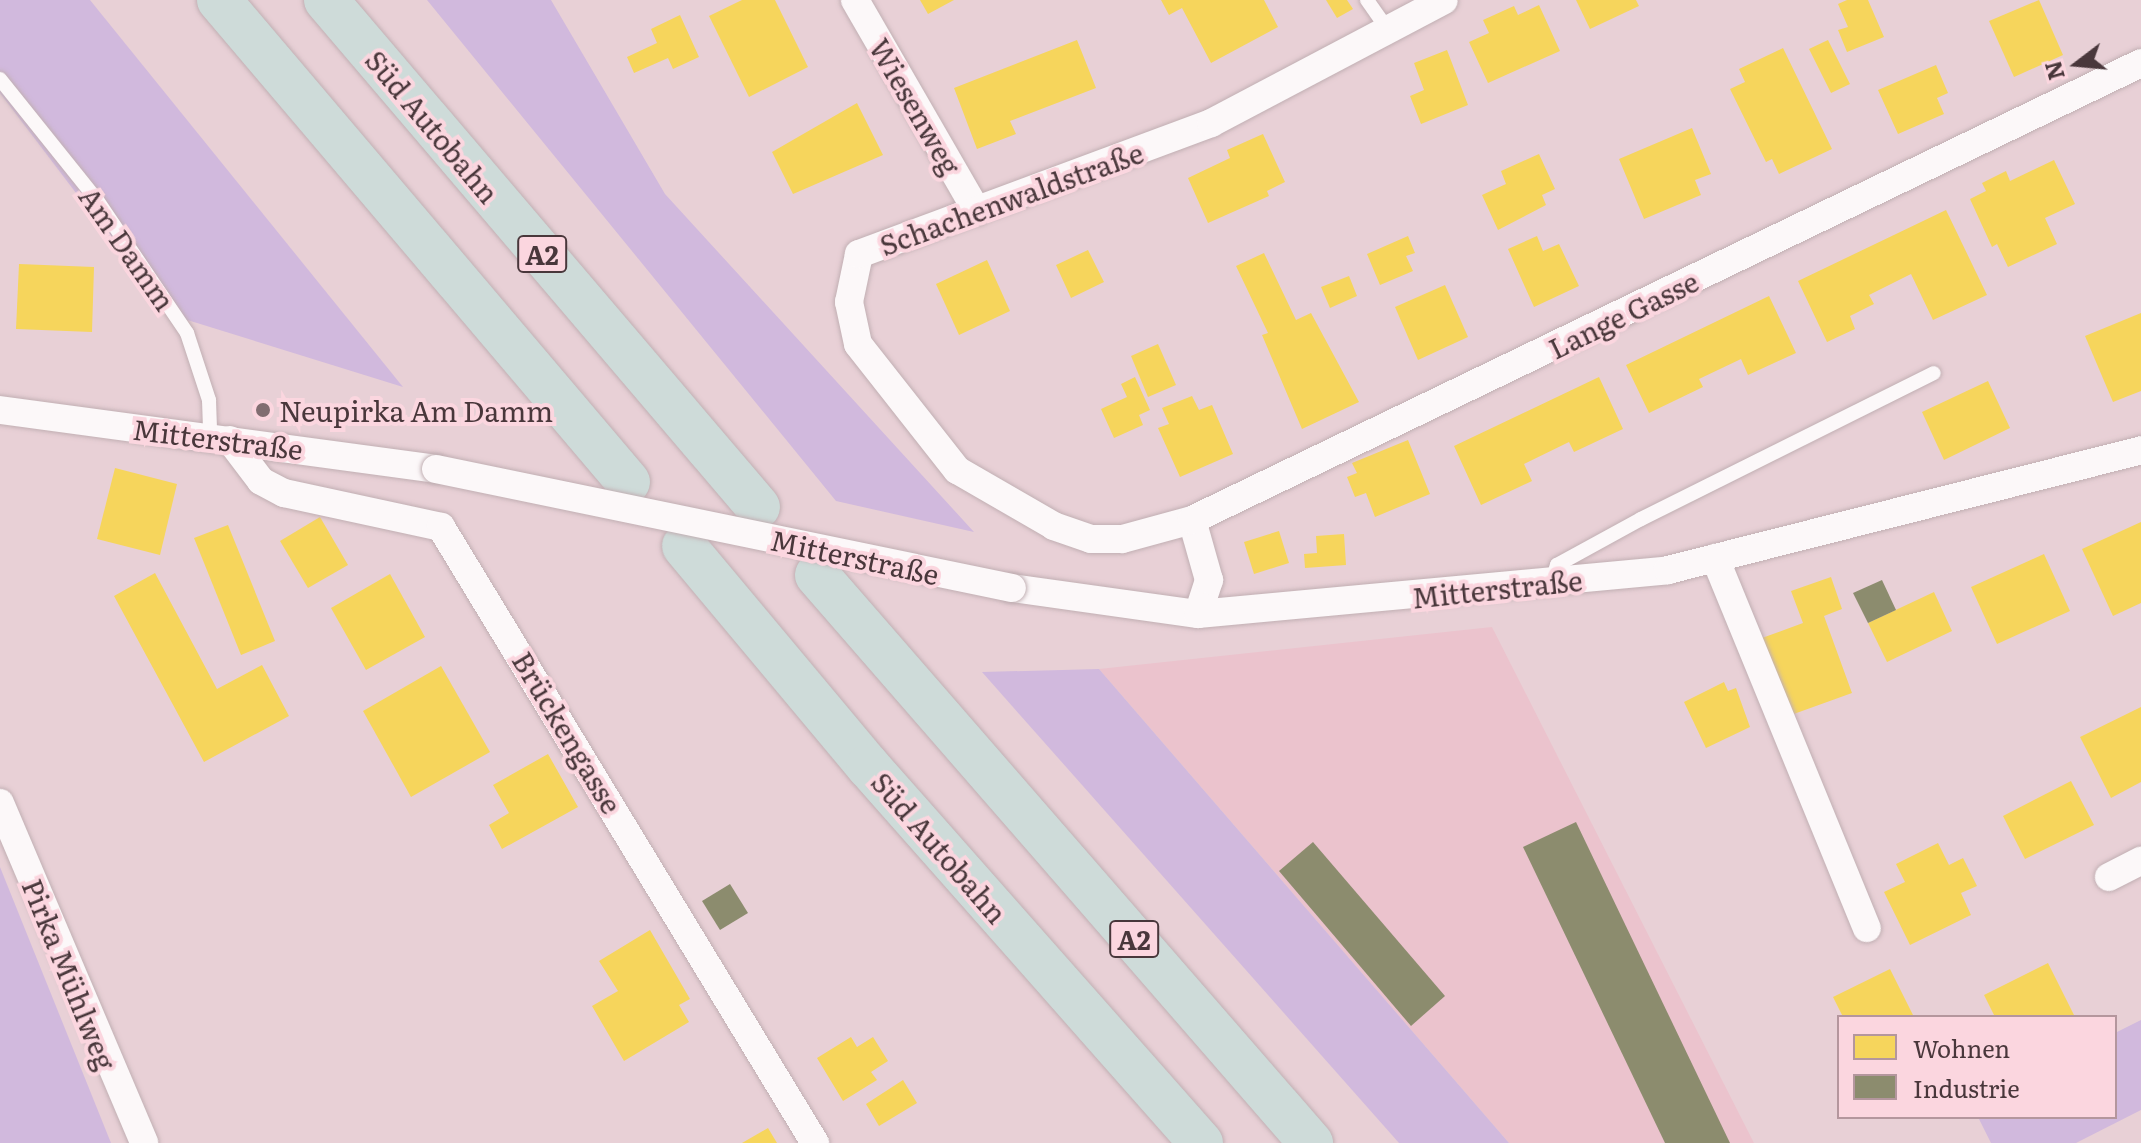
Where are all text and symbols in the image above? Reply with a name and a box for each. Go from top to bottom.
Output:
north arrow [2037,24,2117,104]
street label: Wiesenweg [864,32,968,180]
street label: Süd Autobahn [359,43,507,209]
text: N [2035,57,2072,84]
street label: Schachenwaldstraße [875,135,1147,261]
street label: Am Damm [73,180,183,316]
road number: A2 [516,232,568,276]
street label: Lange Gasse [1543,263,1703,365]
place label: Neupirka Am Damm [279,393,553,427]
marker: Neupirka Am Damm [254,401,272,419]
street label: Mitterstraße [131,411,305,465]
street label: Mitterstraße [768,522,942,590]
street label: Mitterstraße [1410,562,1584,614]
street label: Brückengasse [507,645,629,819]
street label: Süd Autobahn [865,765,1015,929]
street label: Pirka Mühlweg [16,874,124,1074]
road number: A2 [1108,917,1160,961]
legend [1837,1015,2117,1119]
text: Wohnen [1913,1030,2010,1065]
text: Industrie [1913,1070,2020,1105]

